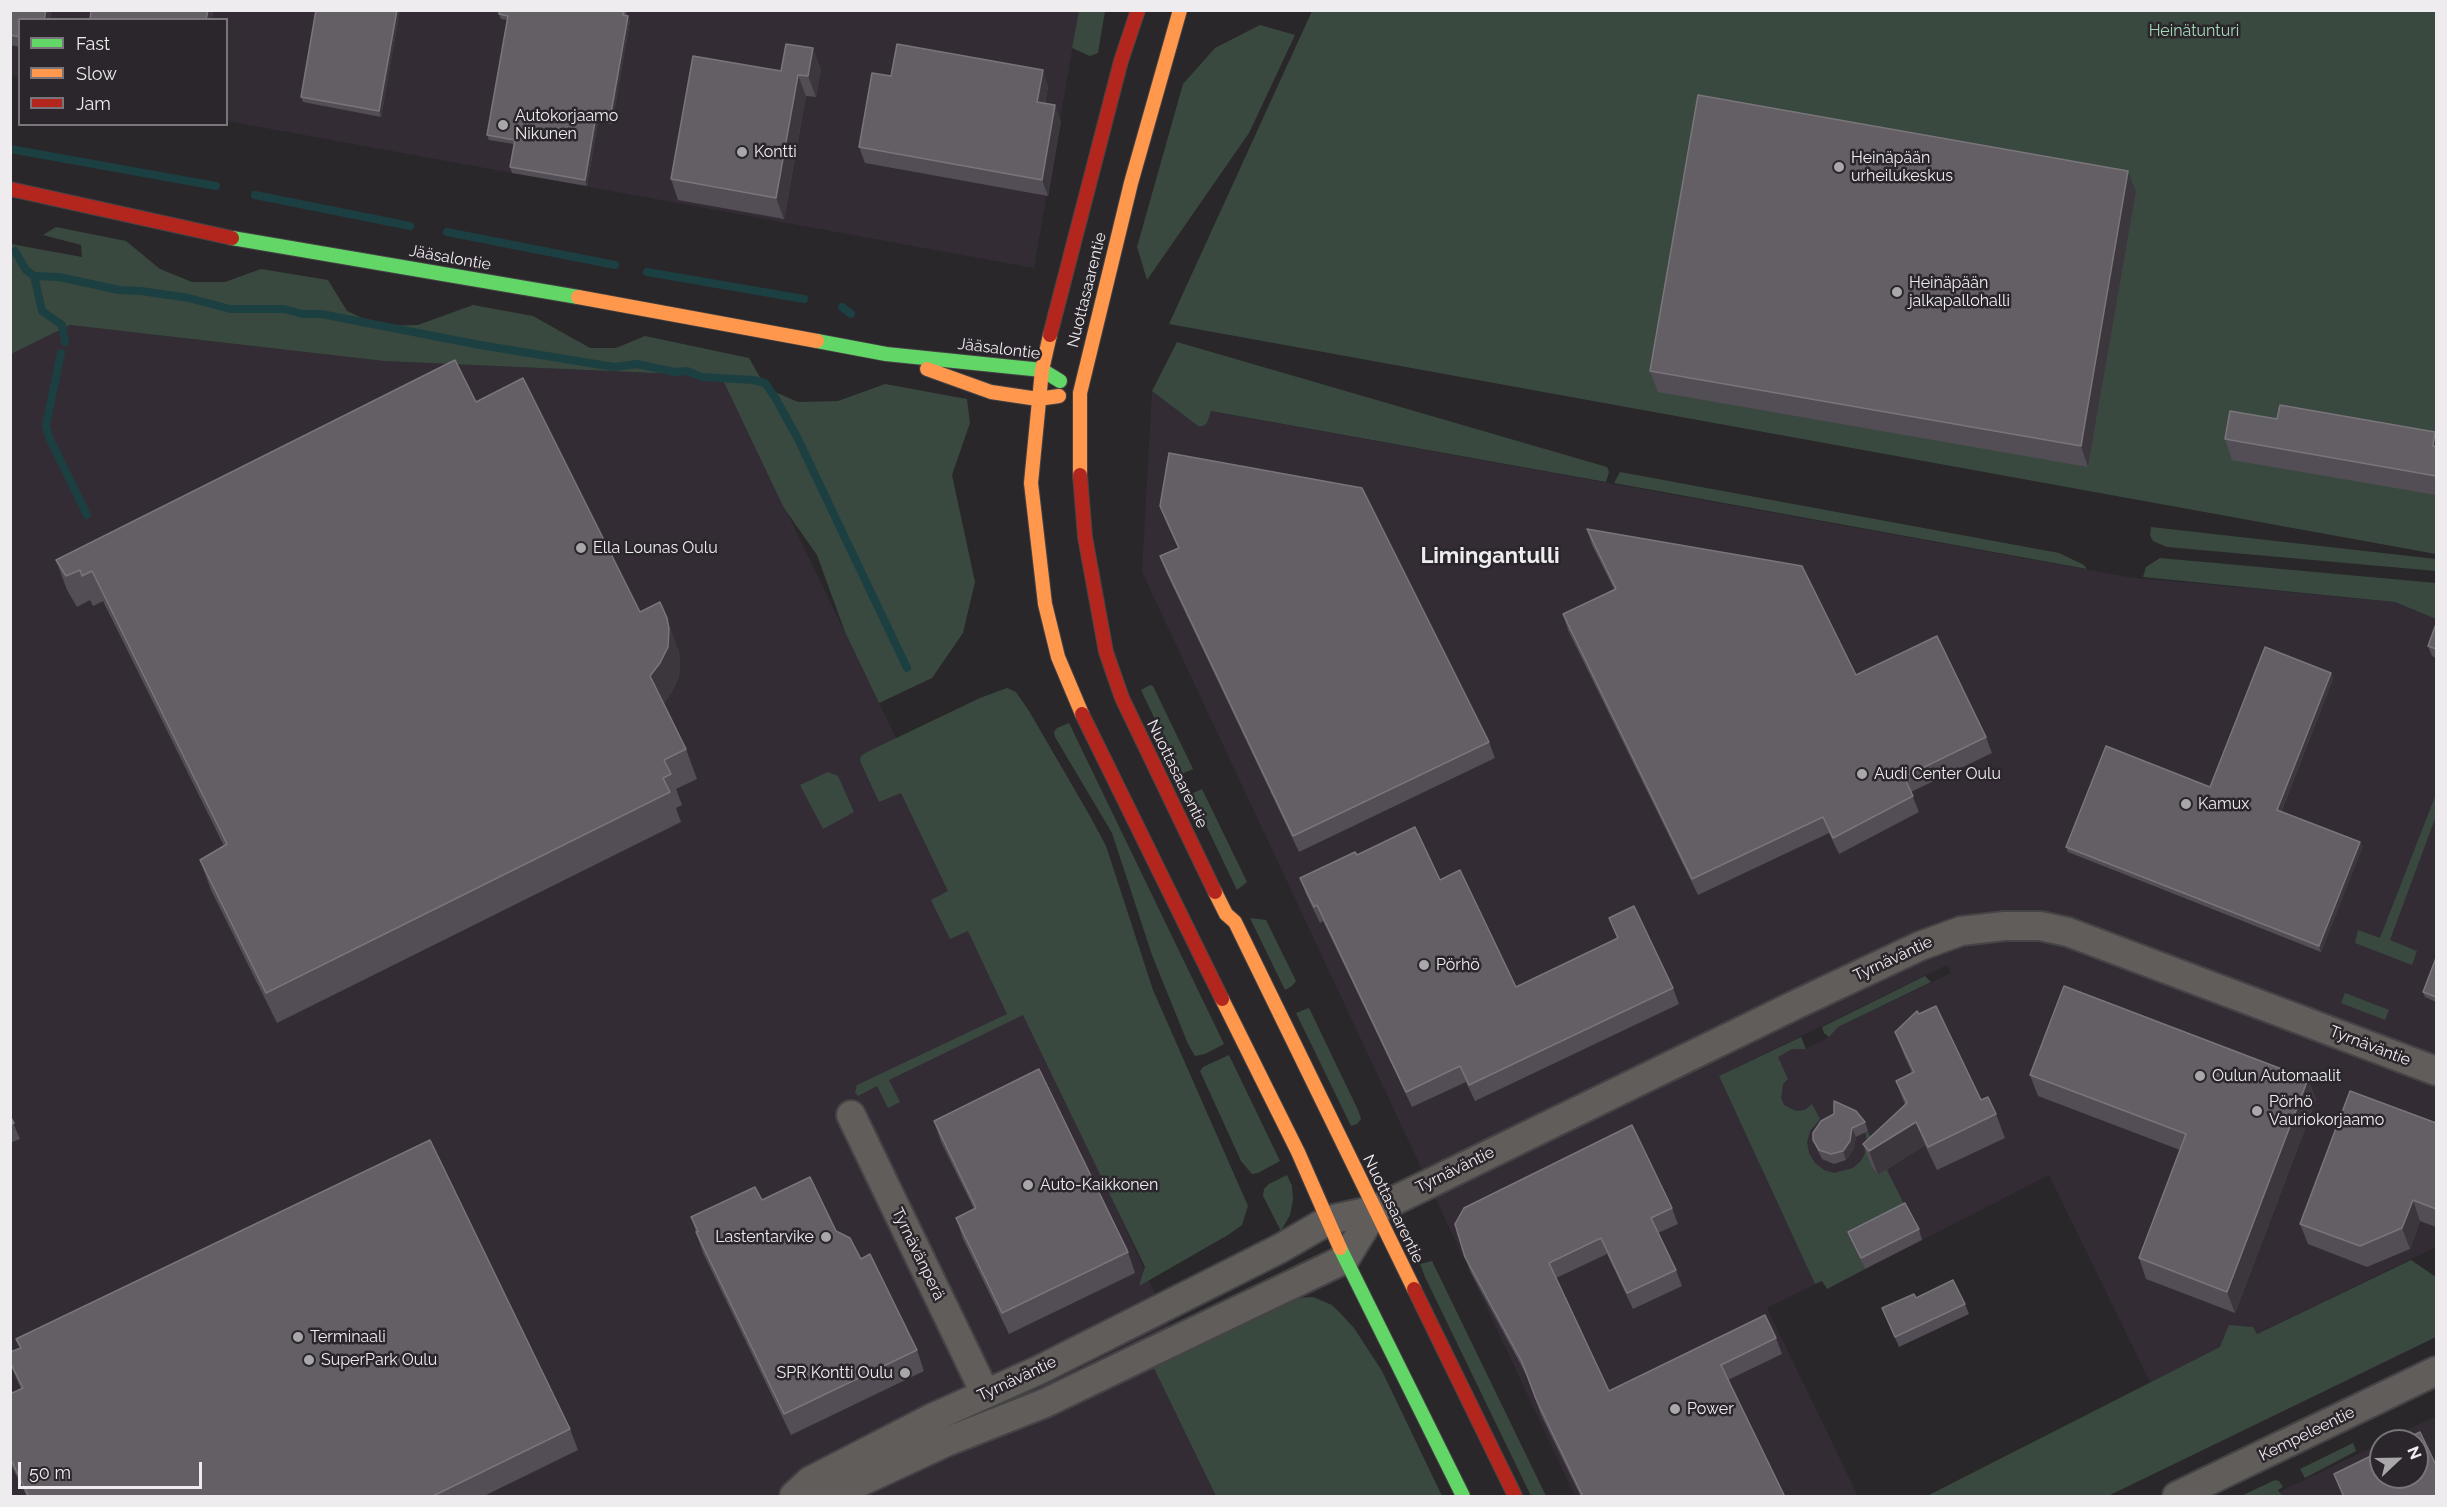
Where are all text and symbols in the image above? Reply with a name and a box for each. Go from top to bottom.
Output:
legend [18,18,228,126]
park label: Heinätunturi [2149,21,2239,41]
text: Fast [76,33,110,54]
text: Slow [76,63,117,84]
text: Jam [76,93,111,114]
place label: Autokorjaamo Nikunen [515,106,618,144]
marker: Autokorjaamo Nikunen [496,118,510,132]
place label: Kontti [754,142,797,162]
marker: Kontti [735,145,749,159]
place label: Heinäpään urheilukeskus [1851,148,1953,186]
marker: Heinäpään urheilukeskus [1832,160,1846,174]
street label: Nuottasaarentie [1063,230,1111,350]
street label: Jääsalontie [408,241,492,275]
place label: Heinäpään jalkapallohalli [1909,273,2010,311]
marker: Heinäpään jalkapallohalli [1890,285,1904,299]
street label: Jääsalontie [957,334,1041,364]
place label: Ella Lounas Oulu [593,538,718,558]
marker: Ella Lounas Oulu [574,541,588,555]
district label: Limingantulli [1420,543,1560,569]
street label: Nuottasaarentie [1142,717,1212,831]
place label: Audi Center Oulu [1874,764,2001,784]
marker: Audi Center Oulu [1855,767,1869,781]
place label: Kamux [2198,794,2249,814]
marker: Kamux [2179,797,2193,811]
street label: Tyrnäväntie [1850,932,1936,986]
place label: Pörhö [1436,955,1480,975]
marker: Pörhö [1417,958,1431,972]
street label: Tyrnäväntie [2327,1022,2413,1070]
place label: Oulun Automaalit [2212,1066,2341,1086]
marker: Oulun Automaalit [2193,1069,2207,1083]
place label: Pörhö Vauriokorjaamo [2269,1092,2384,1130]
marker: Pörhö Vauriokorjaamo [2250,1104,2264,1118]
street label: Tyrnäväntie [1413,1143,1497,1197]
street label: Nuottasaarentie [1358,1152,1428,1266]
place label: Auto-Kaikkonen [1040,1175,1158,1195]
marker: Auto-Kaikkonen [1021,1178,1035,1192]
street label: Tyrnävänperä [887,1205,949,1303]
place label: Lastentarvike [715,1227,814,1247]
marker: Lastentarvike [819,1230,833,1244]
place label: Terminaali [310,1327,386,1347]
marker: Terminaali [291,1330,305,1344]
place label: SuperPark Oulu [321,1350,437,1370]
street label: Tyrnäväntie [974,1352,1060,1406]
marker: SuperPark Oulu [302,1353,316,1367]
place label: SPR Kontti Oulu [777,1363,893,1383]
marker: SPR Kontti Oulu [898,1366,912,1380]
place label: Power [1687,1399,1734,1419]
marker: Power [1668,1402,1682,1416]
street label: Kempeleentie [2256,1403,2358,1465]
north arrow [2369,1429,2429,1489]
text: N [2403,1444,2425,1462]
scale bar [21,1450,206,1488]
text: 50 m [29,1462,71,1483]

